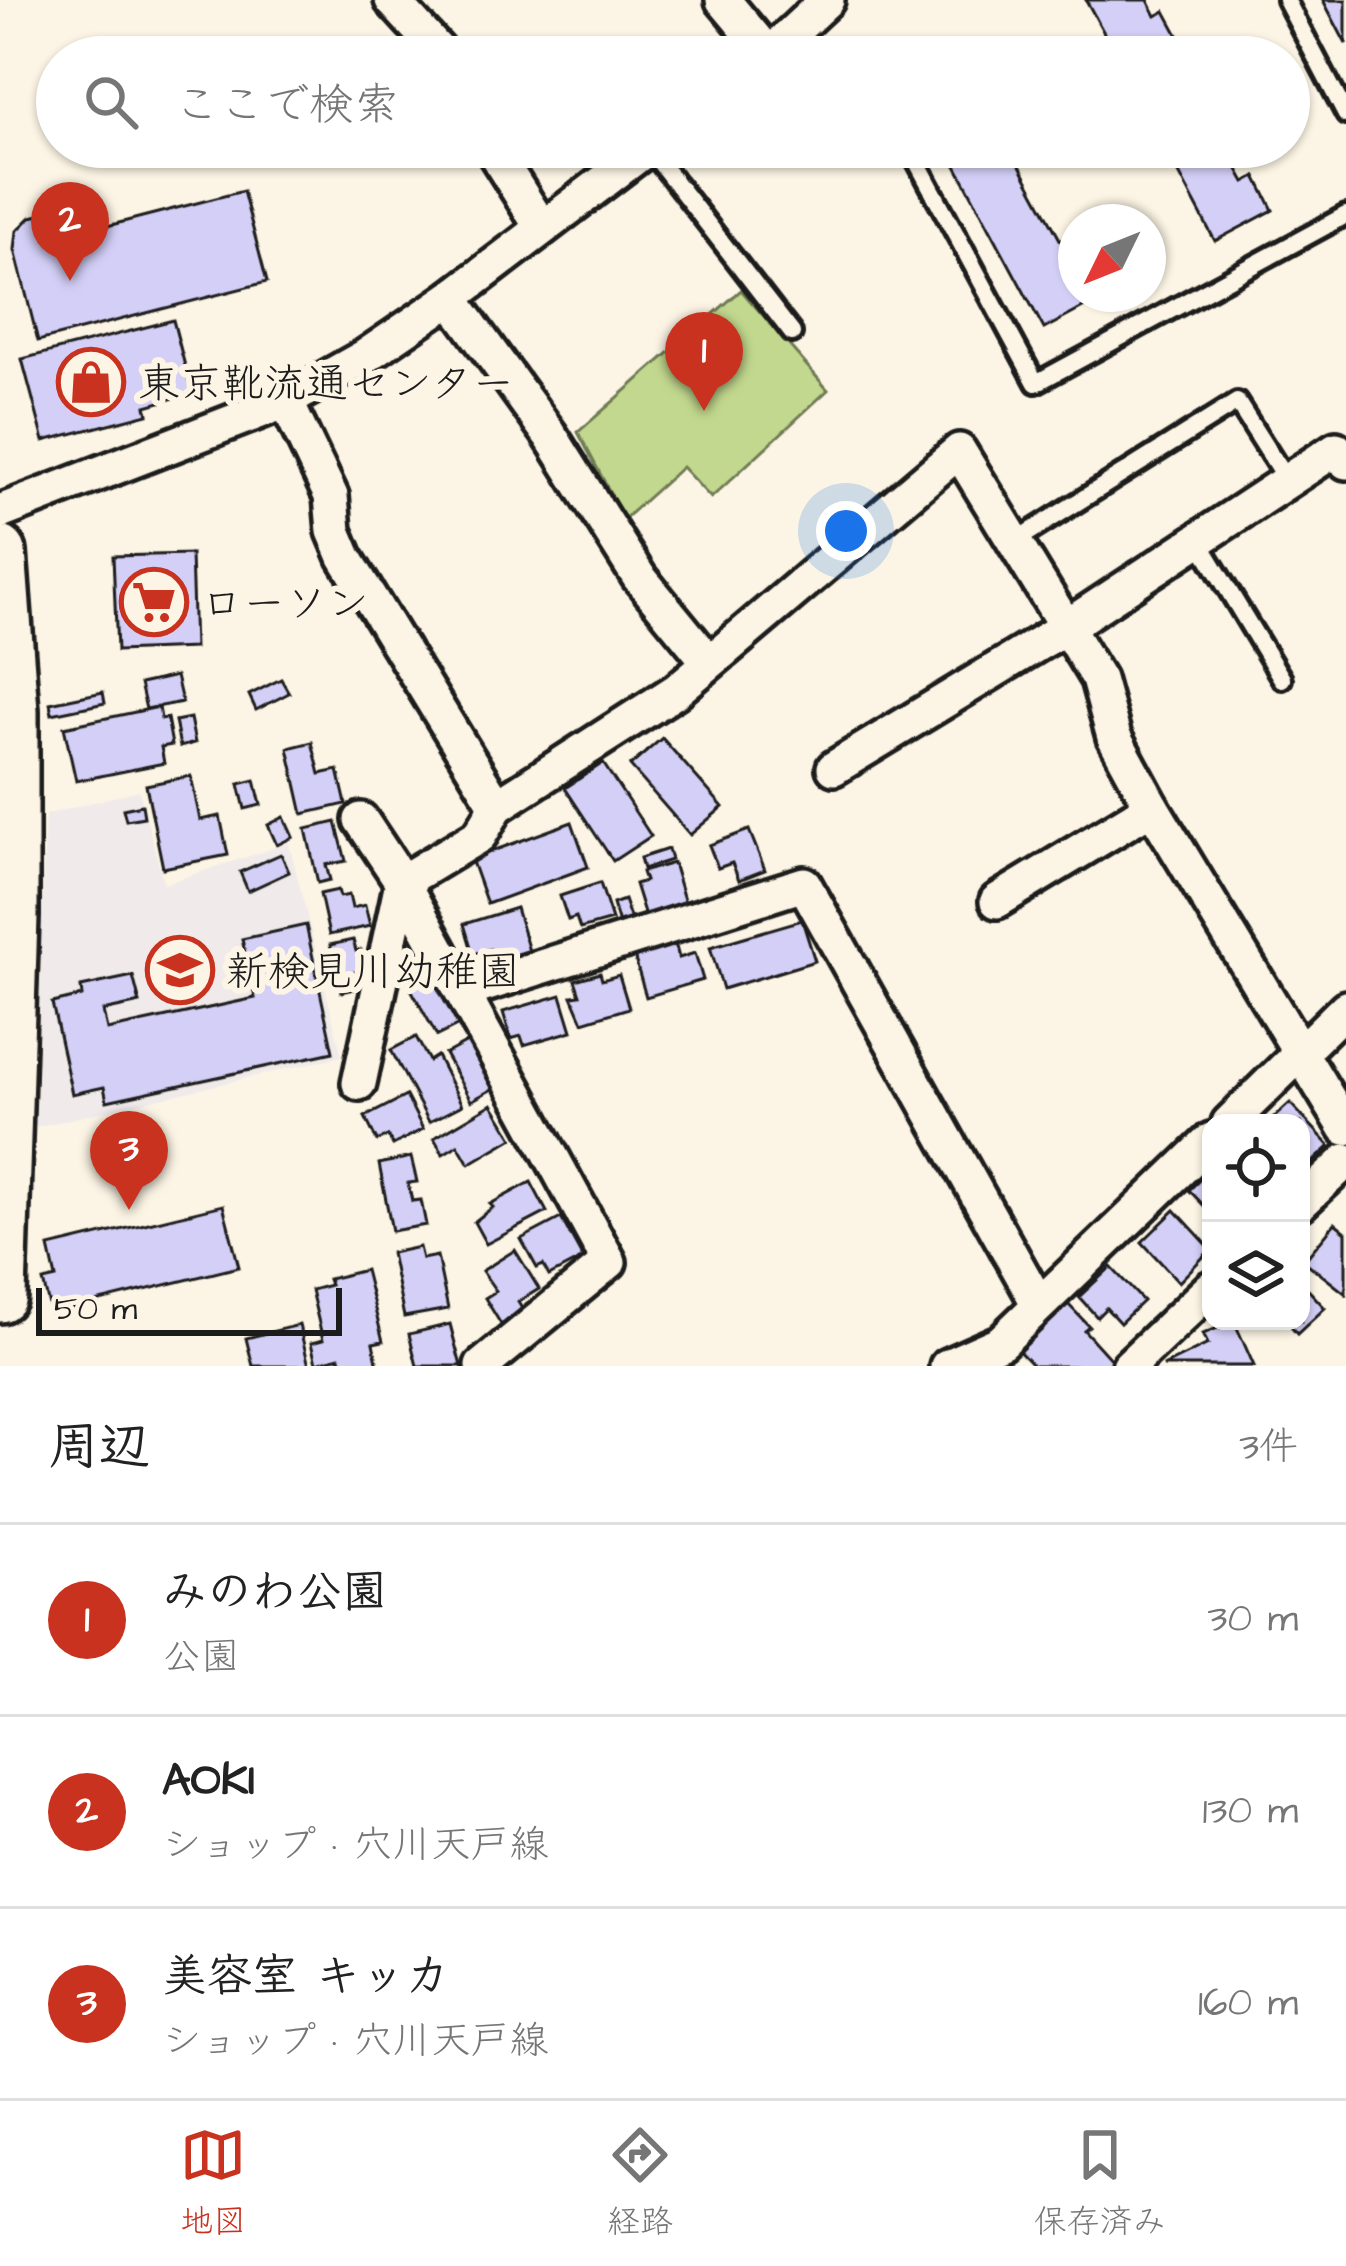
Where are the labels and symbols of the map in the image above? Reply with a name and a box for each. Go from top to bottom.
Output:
pin: 2 [31,182,109,281]
north arrow [1058,204,1166,312]
pin: 1 [665,312,743,411]
shop icon: 東京靴流通センター [56,347,126,417]
place label: 東京靴流通センター [138,356,514,414]
your location [816,501,876,561]
supermarket icon: ローソン [119,567,189,637]
place label: ローソン [201,576,369,634]
school or university icon: 新検見川幼稚園 [145,935,215,1005]
place label: 新検見川幼稚園 [226,944,520,1002]
pin: 3 [90,1111,168,1210]
scale bar [36,1282,342,1335]

